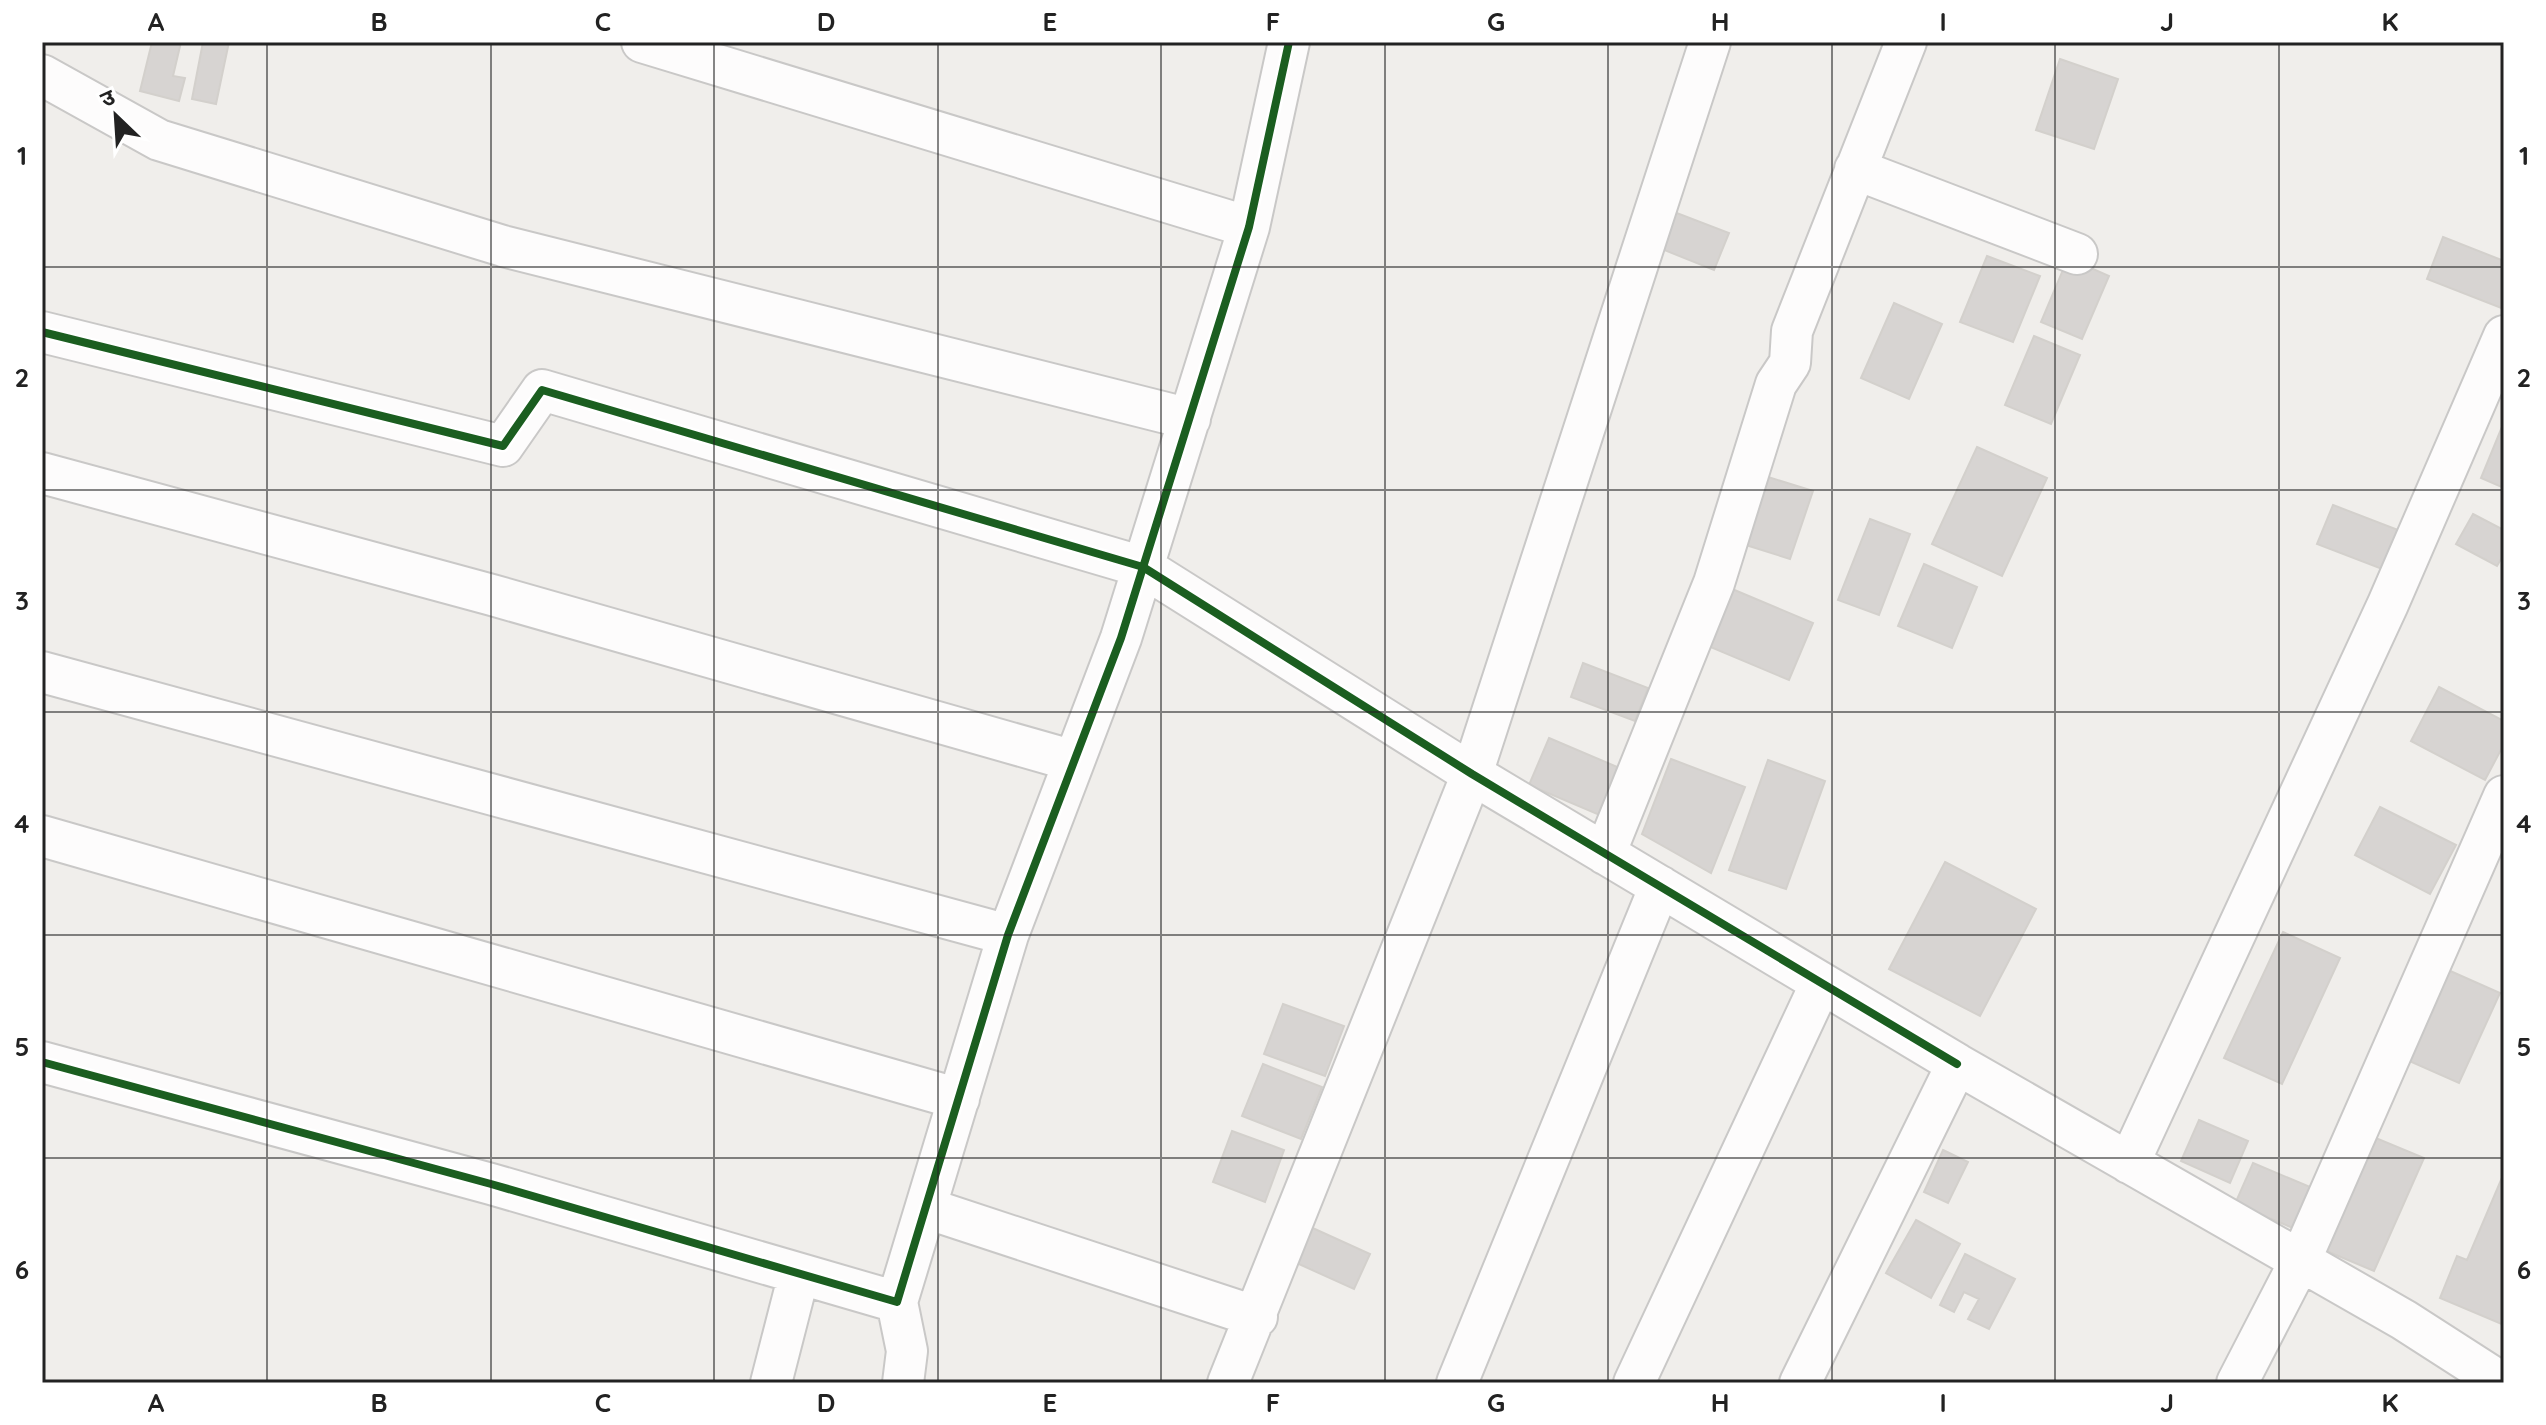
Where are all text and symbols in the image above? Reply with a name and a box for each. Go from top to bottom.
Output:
text: A [148,5,165,38]
text: B [370,5,388,38]
text: C [595,5,611,38]
text: D [817,5,835,38]
text: E [1043,5,1057,38]
text: F [1266,5,1280,38]
text: G [1487,5,1505,38]
text: H [1711,5,1729,38]
text: I [1939,5,1947,38]
text: J [2160,5,2174,38]
text: K [2381,5,2399,38]
north arrow [76,76,156,156]
text: उ [96,82,120,113]
text: 1 [17,139,27,172]
text: 1 [2519,139,2529,172]
text: 2 [15,361,29,394]
text: 2 [2517,361,2531,394]
text: 3 [15,584,29,617]
text: 3 [2517,584,2531,617]
text: 4 [14,807,30,840]
text: 4 [2516,807,2532,840]
text: 5 [15,1030,29,1063]
text: 5 [2517,1030,2531,1063]
text: 6 [15,1253,29,1286]
text: 6 [2517,1253,2531,1286]
text: A [148,1386,165,1419]
text: B [370,1386,388,1419]
text: C [595,1386,611,1419]
text: D [817,1386,835,1419]
text: E [1043,1386,1057,1419]
text: F [1266,1386,1280,1419]
text: G [1487,1386,1505,1419]
text: H [1711,1386,1729,1419]
text: I [1939,1386,1947,1419]
text: J [2160,1386,2174,1419]
text: K [2381,1386,2399,1419]

